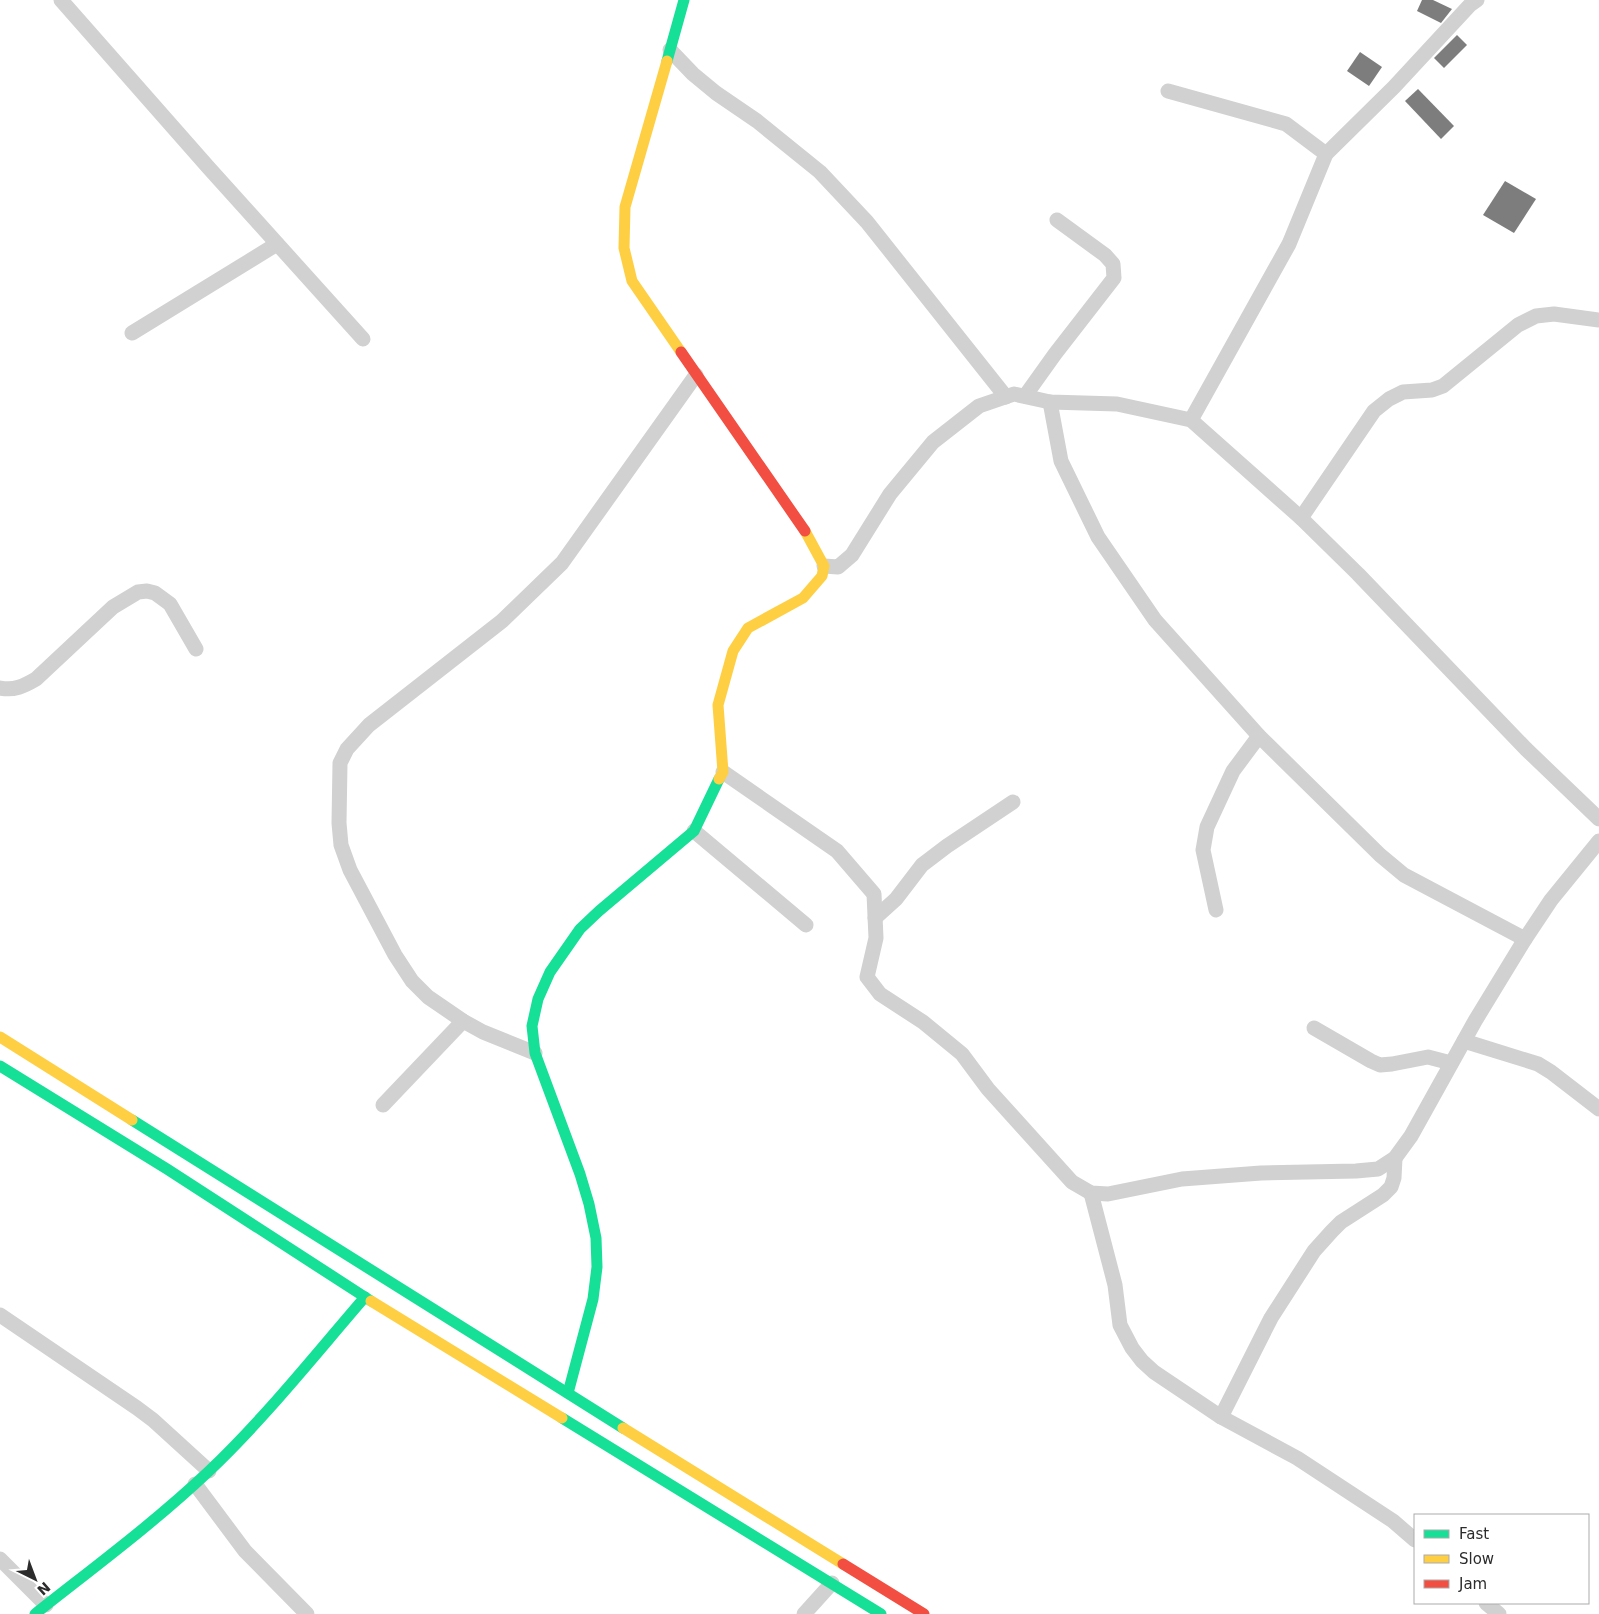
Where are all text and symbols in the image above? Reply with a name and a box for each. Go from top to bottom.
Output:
legend [1414,1514,1589,1604]
text: Fast [1459,1525,1489,1543]
text: Slow [1459,1550,1494,1568]
north arrow [10,1554,60,1604]
text: Jam [1458,1575,1487,1593]
text: N [34,1579,53,1599]

